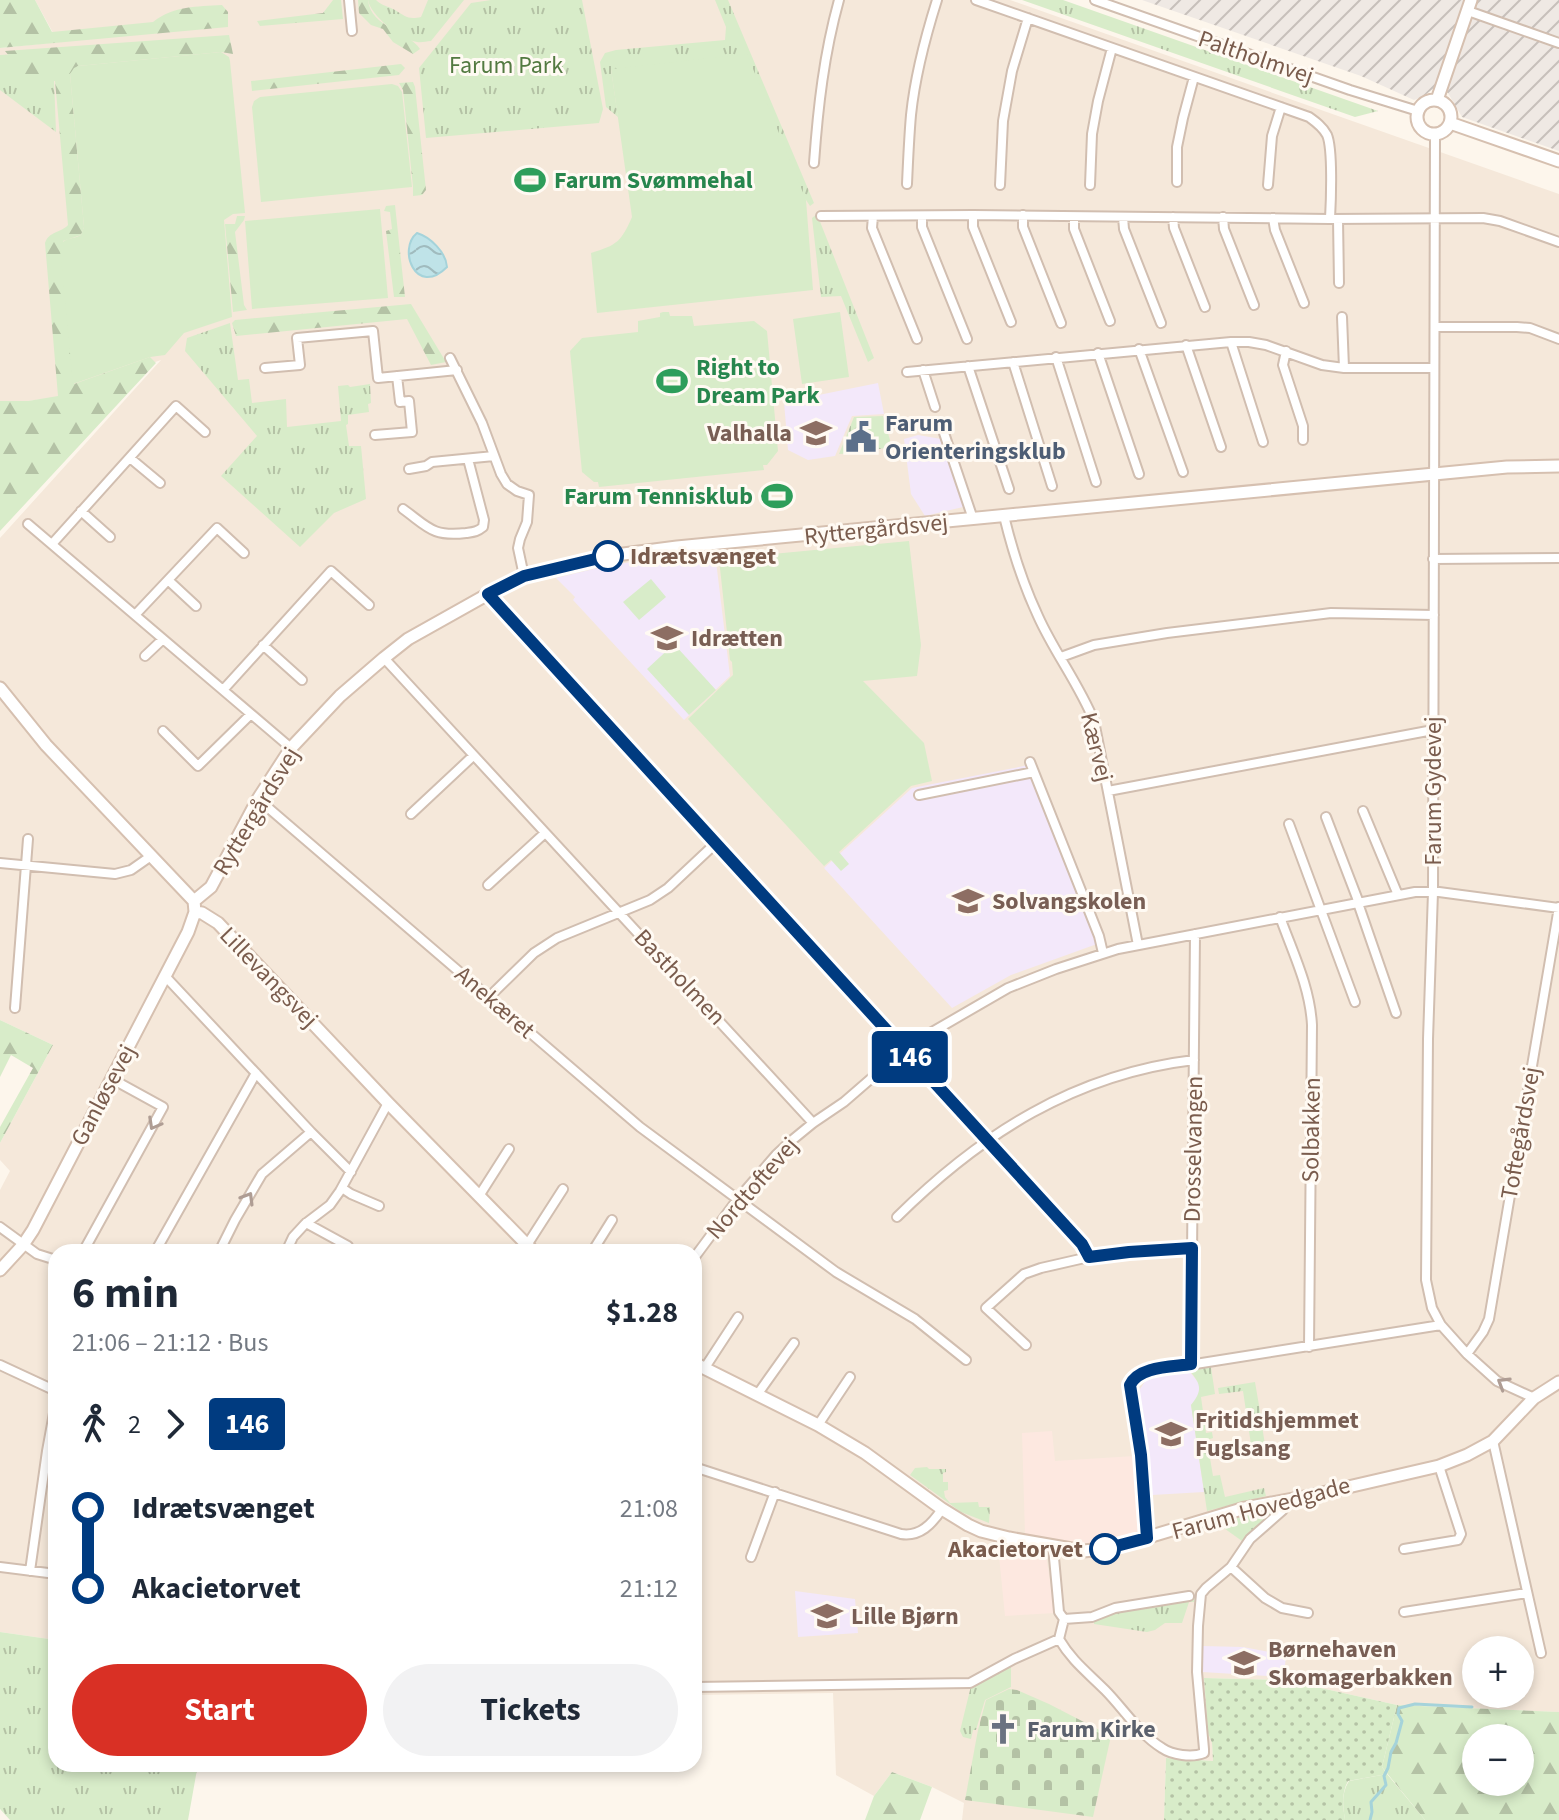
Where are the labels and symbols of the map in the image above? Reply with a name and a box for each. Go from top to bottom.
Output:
street label: Paltholmvej [1193,21,1318,94]
park label: Farum Park [449,48,563,83]
sports icon: Farum Svømmehal [513,163,547,197]
place label: Farum Svømmehal [554,163,753,198]
place label: Right to Dream Park [696,350,820,413]
sports icon: Right to Dream Park [655,364,689,398]
place label: Farum Orienteringsklub [885,406,1066,469]
place label: Valhalla [706,416,792,451]
school or university icon: Valhalla [799,416,833,450]
public building icon: Farum Orienteringsklub [844,420,878,454]
place label: Farum Tennisklub [564,479,753,514]
sports icon: Farum Tennisklub [760,479,794,513]
street label: Ryttergårdsvej [802,505,950,554]
place label: Idrætsvænget [630,539,776,574]
marker: Idrætsvænget [593,541,623,571]
school or university icon: Idrætten [650,621,684,655]
place label: Idrætten [691,621,783,656]
street label: Kærvej [1071,709,1122,786]
street label: Farum Gydevej [1416,716,1451,866]
street label: Ryttergårdsvej [204,740,309,882]
school or university icon: Solvangskolen [951,884,985,918]
place label: Solvangskolen [992,884,1146,919]
street label: Lillevangsvej [211,919,326,1036]
street label: Bastholmen [626,921,734,1034]
street label: Anekæret [447,958,542,1047]
line badge: 146 [864,1031,956,1083]
street label: Ganløsevej [62,1038,145,1152]
street label: Toftegårdsvej [1492,1064,1549,1202]
street label: Drosselvangen [1175,1075,1212,1223]
street label: Solbakken [1293,1077,1330,1183]
one-way arrow [148,1115,164,1130]
street label: Nordtoftevej [698,1129,807,1247]
one-way arrow [238,1192,254,1207]
one-way arrow [1497,1378,1512,1393]
place label: Fritidshjemmet Fuglsang [1195,1403,1359,1466]
school or university icon: Fritidshjemmet Fuglsang [1154,1417,1188,1451]
street label: Farum Hovedgade [1168,1468,1354,1549]
place label: Akacietorvet [947,1532,1083,1567]
marker: Akacietorvet [1090,1534,1120,1564]
school or university icon: Lille Bjørn [810,1599,844,1633]
place label: Lille Bjørn [851,1599,959,1634]
place label: Børnehaven Skomagerbakken [1268,1632,1453,1695]
school or university icon: Børnehaven Skomagerbakken [1227,1646,1261,1680]
church icon: Farum Kirke [986,1712,1020,1746]
place label: Farum Kirke [1027,1712,1156,1747]

